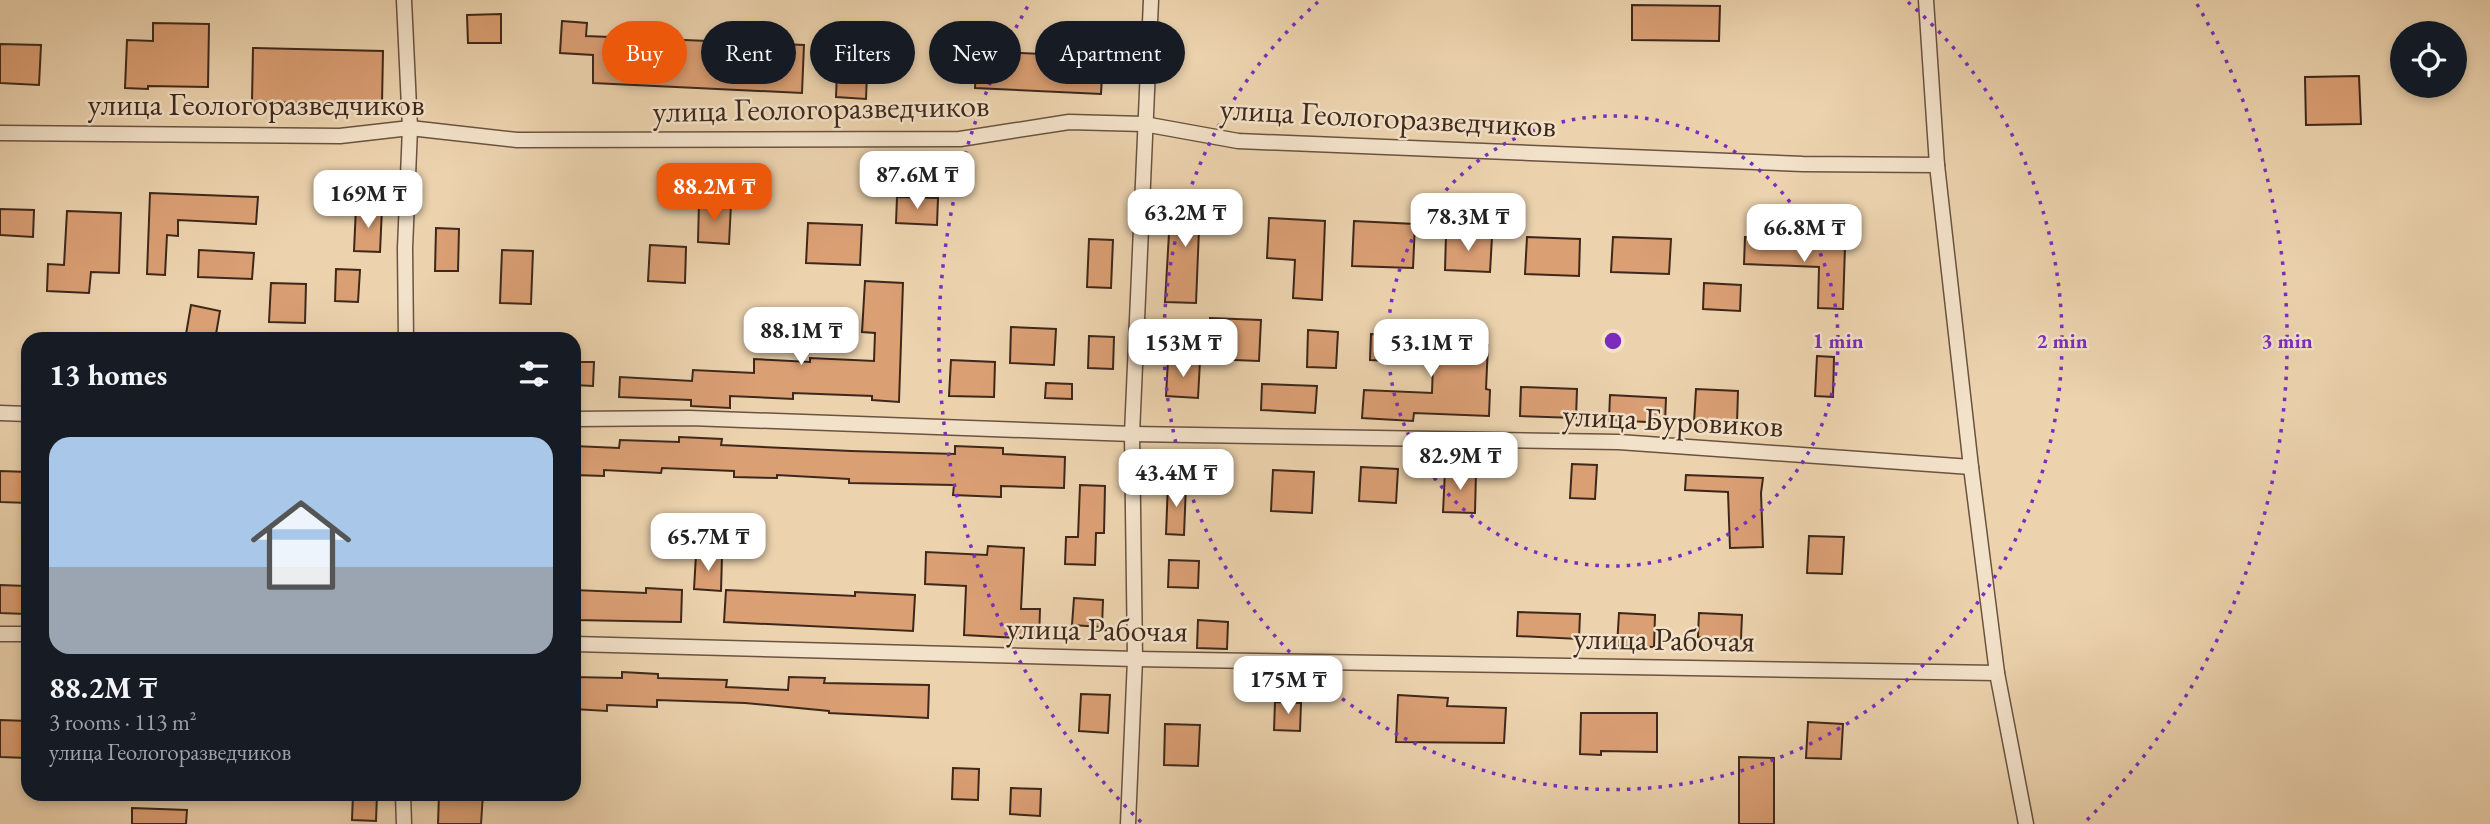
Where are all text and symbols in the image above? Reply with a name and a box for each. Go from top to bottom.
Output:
chip: Buy [602,21,687,84]
chip: Rent [701,21,796,84]
chip: Filters [810,21,915,84]
chip: New [929,21,1021,84]
chip: Apartment [1035,21,1185,84]
map controls [2390,21,2467,98]
button: locate [2390,21,2467,98]
street label: улица Геологоразведчиков [88,83,424,125]
street label: улица Геологоразведчиков [652,84,990,132]
street label: улица Геологоразведчиков [1219,87,1557,147]
pin: 87.6M ₸ [852,152,982,211]
text: 87.6M ₸ [876,159,958,189]
pin: 88.2M ₸ [649,164,779,223]
pin: 169M ₸ [311,170,425,230]
text: 88.2M ₸ [673,171,755,201]
text: 169M ₸ [329,178,407,208]
pin: 63.2M ₸ [1120,190,1250,249]
pin: 78.3M ₸ [1403,194,1533,253]
text: 63.2M ₸ [1144,197,1226,227]
text: 78.3M ₸ [1427,201,1509,231]
pin: 66.8M ₸ [1739,204,1869,264]
text: 66.8M ₸ [1763,212,1845,242]
pin: 88.1M ₸ [736,308,866,367]
text: 88.1M ₸ [760,315,842,345]
pin: 153M ₸ [1126,320,1240,379]
pin: 53.1M ₸ [1366,320,1496,379]
text: 153M ₸ [1144,327,1222,357]
text: 53.1M ₸ [1390,327,1472,357]
text: 1 min [1812,327,1864,354]
text: 2 min [2036,327,2088,354]
text: 3 min [2261,327,2313,354]
centre of rings [1601,329,1625,353]
text: 13 homes [49,355,167,394]
icon: filters [515,355,553,393]
street label: улица Буровиков [1562,393,1784,447]
pin: 82.9M ₸ [1395,433,1525,492]
text: 82.9M ₸ [1419,440,1501,470]
pin: 43.4M ₸ [1111,449,1241,509]
text: 43.4M ₸ [1135,457,1217,487]
icon: home [238,482,364,608]
pin: 65.7M ₸ [643,514,773,573]
text: 65.7M ₸ [667,521,749,551]
street label: улица Рабочая [1006,606,1188,652]
street label: улица Рабочая [1573,616,1755,662]
pin: 175M ₸ [1231,656,1345,716]
text: 175M ₸ [1249,664,1327,694]
text: 88.2M ₸ [49,668,157,707]
text: 3 rooms · 113 m² [49,707,197,737]
text: улица Геологоразведчиков [49,737,291,767]

